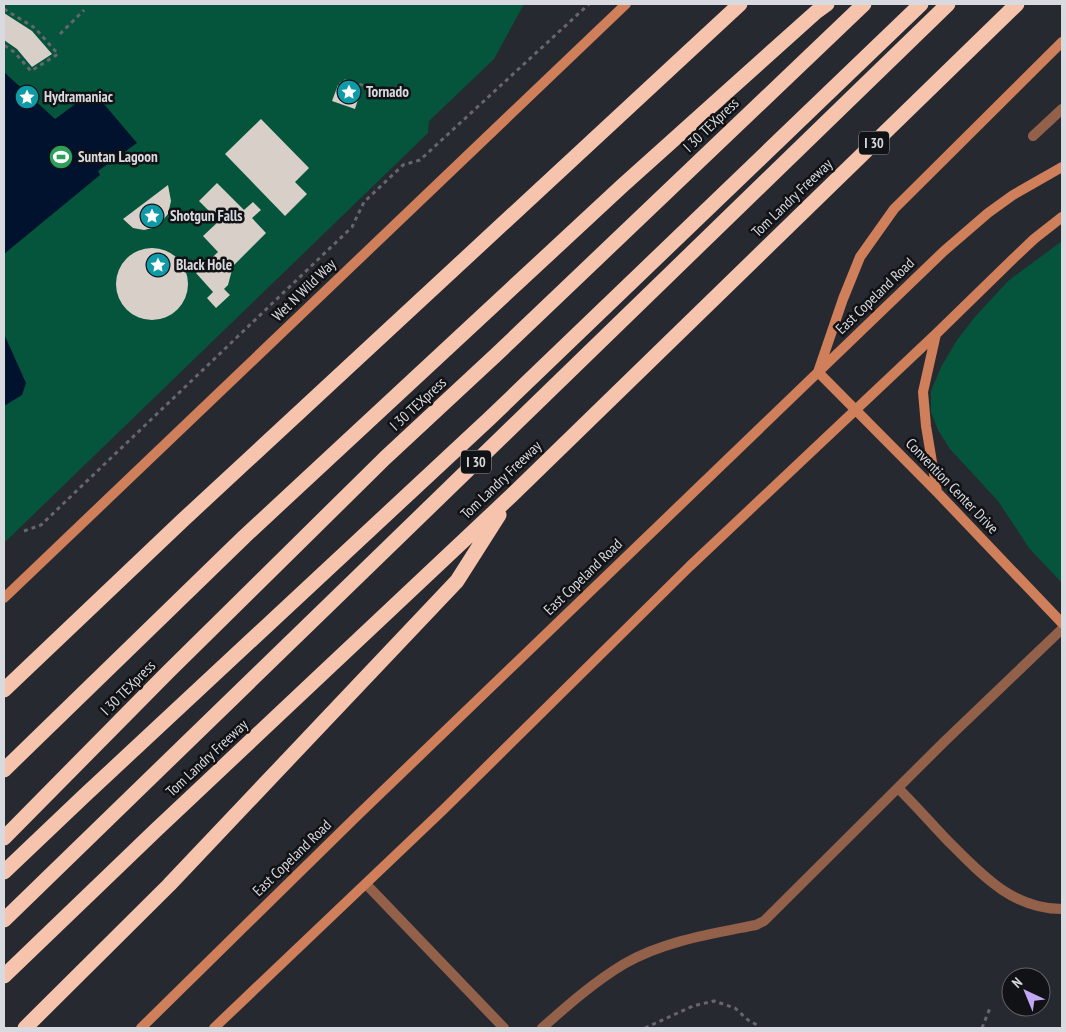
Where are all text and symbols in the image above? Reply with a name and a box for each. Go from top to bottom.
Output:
place icon: Tornado [336,79,362,105]
place label: Tornado [366,82,409,101]
place icon: Hydramaniac [14,84,40,110]
place label: Hydramaniac [44,87,114,106]
street label: I 30 TEXpress [679,93,743,156]
road number: I 30 [859,132,889,154]
sports icon: Suntan Lagoon [48,144,74,170]
place label: Suntan Lagoon [78,147,158,166]
street label: Tom Landry Freeway [747,154,836,241]
place icon: Shotgun Falls [139,203,165,229]
place label: Shotgun Falls [170,206,243,225]
place icon: Black Hole [145,252,171,278]
street label: East Copeland Road [831,253,918,338]
street label: Wet N Wild Way [268,254,340,325]
place label: Black Hole [176,255,232,274]
street label: I 30 TEXpress [385,373,450,435]
street label: Convention Center Drive [902,434,1003,537]
street label: Tom Landry Freeway [456,436,545,523]
road number: I 30 [461,451,491,474]
street label: East Copeland Road [539,534,626,619]
street label: I 30 TEXpress [96,656,159,719]
street label: Tom Landry Freeway [162,715,252,800]
street label: East Copeland Road [248,815,335,900]
north arrow [1001,967,1051,1017]
text: N [1008,974,1026,992]

